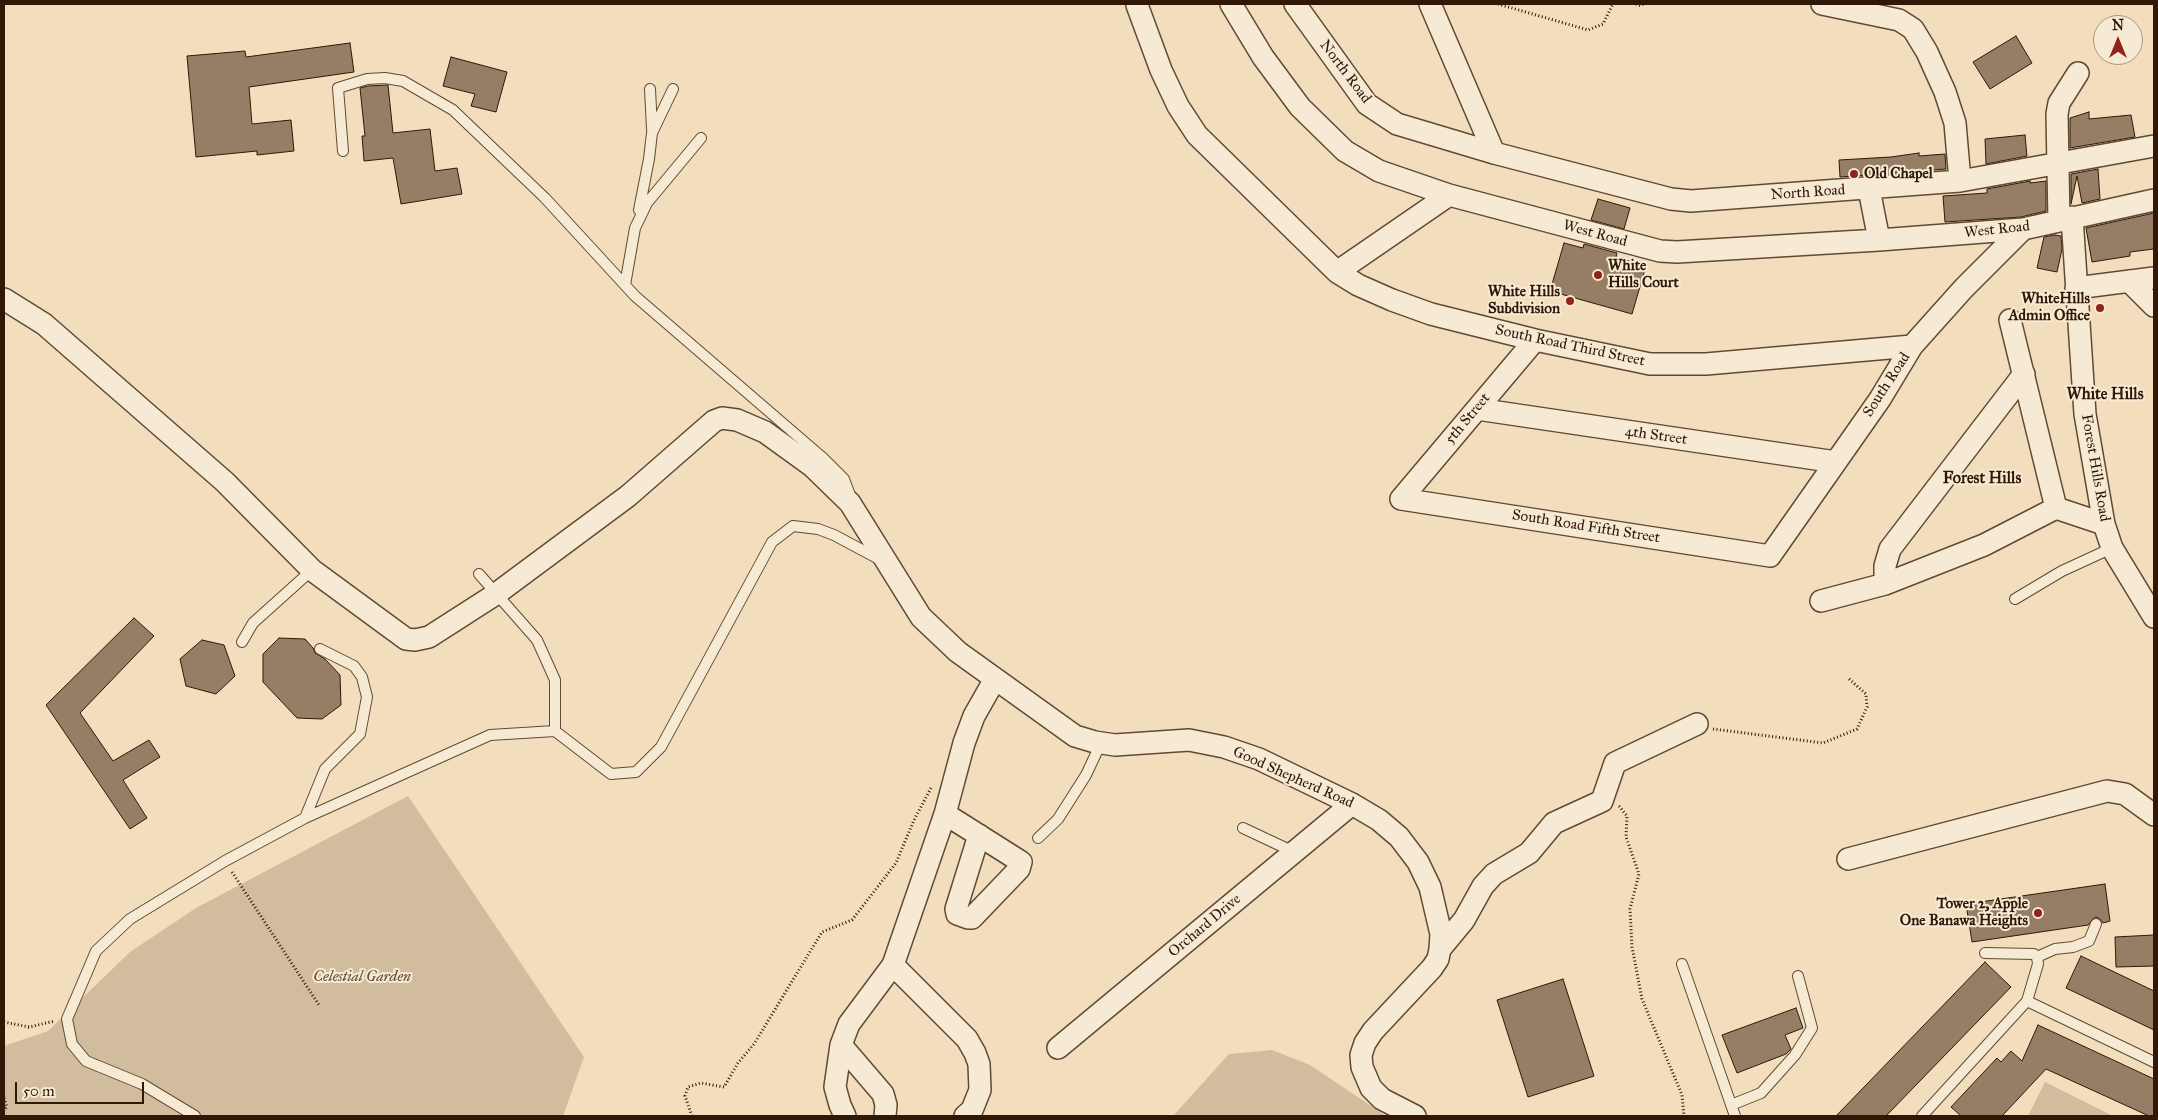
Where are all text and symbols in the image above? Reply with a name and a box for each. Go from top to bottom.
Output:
north arrow [2093,15,2143,65]
text: N [2112,17,2124,34]
street label: North Road [1315,37,1375,107]
place label: Old Chapel [1864,165,1933,183]
marker: Old Chapel [1848,168,1860,180]
street label: North Road [1770,181,1846,205]
street label: West Road [1561,217,1629,251]
street label: West Road [1963,218,2031,242]
place label: White Hills Court [1608,257,1679,292]
marker: White Hills Court [1592,269,1604,281]
place label: White Hills Subdivision [1488,283,1560,318]
place label: WhiteHills Admin Office [2008,290,2090,325]
marker: White Hills Subdivision [1564,295,1576,307]
marker: WhiteHills Admin Office [2094,302,2106,314]
street label: South Road Third Street [1493,321,1647,371]
street label: South Road [1860,349,1914,421]
district label: White Hills [2066,385,2144,405]
street label: 5th Street [1441,390,1495,448]
street label: Forest Hills Road [2077,413,2113,523]
street label: 4th Street [1624,423,1688,449]
district label: Forest Hills [1943,469,2021,489]
street label: South Road Fifth Street [1511,506,1661,548]
street label: Good Shepherd Road [1230,743,1356,813]
street label: Orchard Drive [1165,891,1245,961]
place label: Tower 2, Apple One Banawa Heights [1900,895,2028,930]
marker: Tower 2, Apple One Banawa Heights [2032,907,2044,919]
park label: Celestial Garden [313,968,411,986]
scale bar [18,1072,146,1104]
text: 50 m [23,1082,55,1100]

